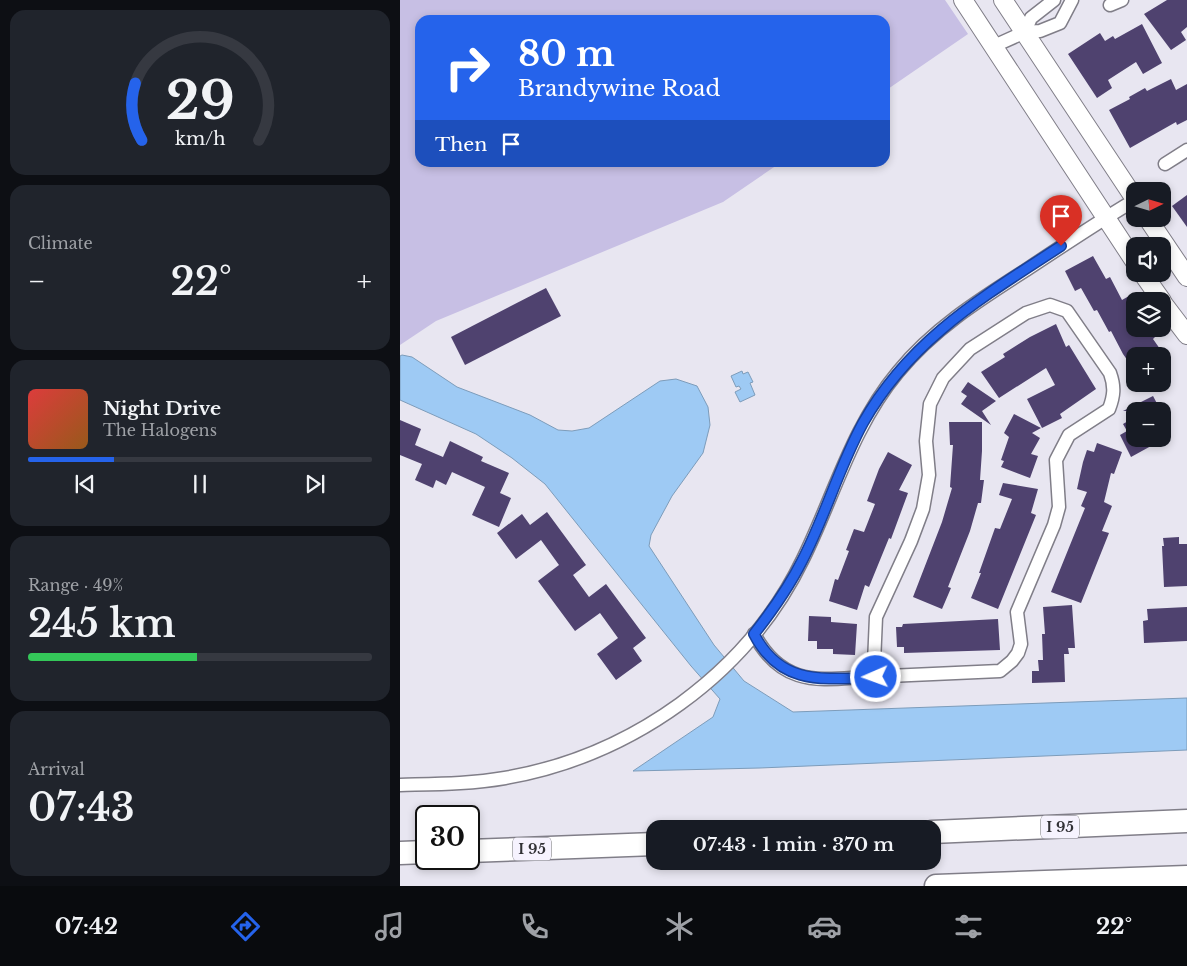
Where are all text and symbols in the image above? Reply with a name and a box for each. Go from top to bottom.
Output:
text: 80 m [518,32,615,75]
icon: right [435,35,500,100]
text: 29 [166,69,234,133]
text: Brandywine Road [518,75,720,102]
text: km/h [175,128,225,150]
icon: arrive [497,130,525,158]
text: Then [435,133,487,156]
north arrow [1126,182,1171,228]
map controls [1126,182,1171,447]
pin [1040,195,1082,246]
icon: arrive [1047,202,1075,230]
text: Climate [28,233,93,253]
button: sound [1126,237,1171,282]
text: 22° [170,258,232,305]
text: − [28,264,46,299]
text: + [357,264,372,299]
button: layers [1126,292,1171,337]
button: + [1126,347,1171,392]
text: Night Drive [103,397,221,420]
button: − [1126,402,1171,447]
text: The Halogens [103,420,217,440]
icon: previous [71,470,99,498]
icon: pause [186,470,214,498]
icon: next [301,470,329,498]
text: Range · 49% [28,575,123,595]
text: 245 km [28,600,176,647]
position arrow [849,650,901,702]
text: Arrival [28,759,85,779]
text: 07:43 [28,784,135,831]
speed limit sign: 30 [415,805,480,870]
road number: I 95 [1041,816,1079,839]
text: 07:43 · 1 min · 370 m [693,833,894,856]
road number: I 95 [513,838,551,861]
icon: directions [228,909,263,944]
icon: music [372,909,407,944]
icon: phone [517,909,552,944]
icon: climate [662,909,697,944]
icon: car [807,909,842,944]
icon: filters [951,909,986,944]
text: 07:42 [55,913,118,940]
text: 22° [1096,913,1132,940]

